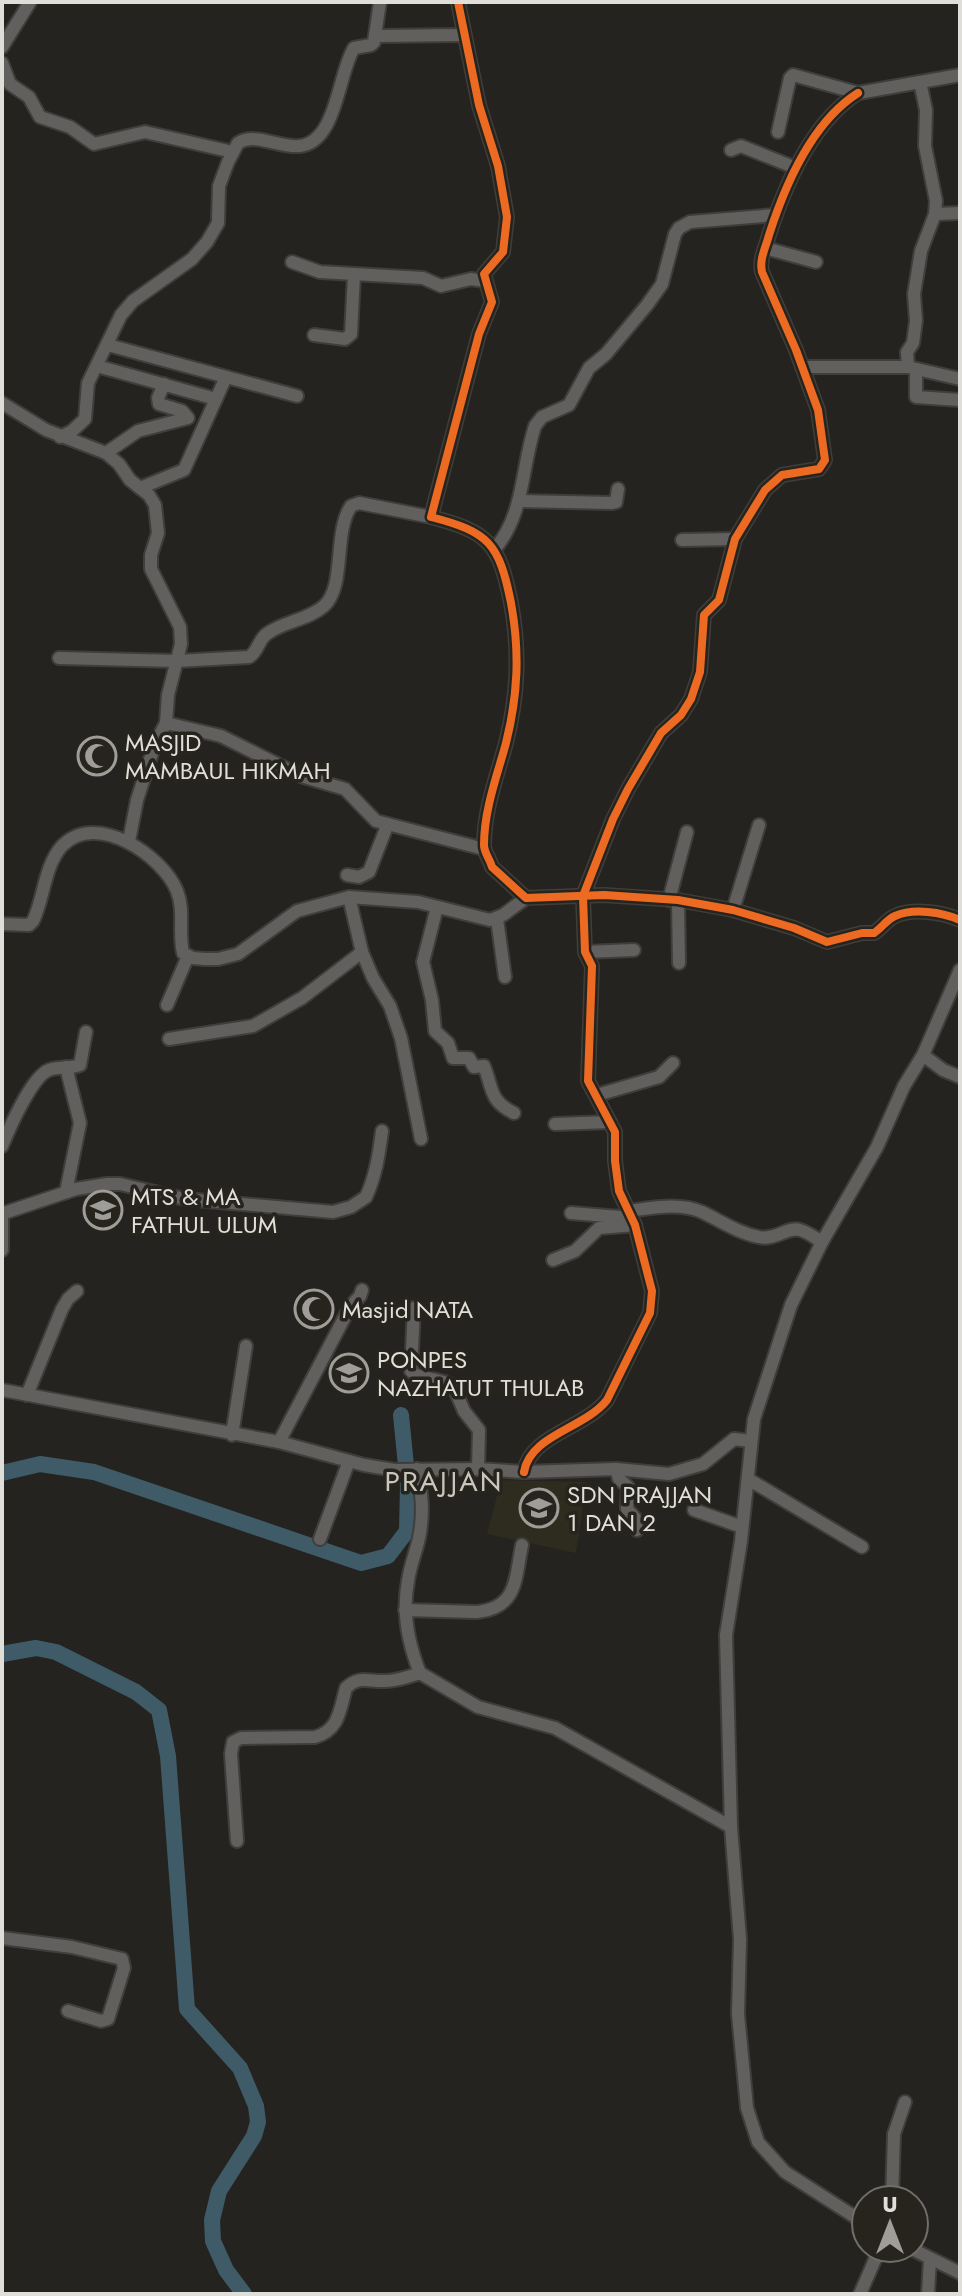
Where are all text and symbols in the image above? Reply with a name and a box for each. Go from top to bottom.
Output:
place label: MASJID MAMBAUL HIKMAH [125,725,331,788]
mosque icon: MASJID MAMBAUL HIKMAH [76,735,118,777]
place label: MTS & MA FATHUL ULUM [131,1179,277,1242]
school or university icon: MTS & MA FATHUL ULUM [82,1189,124,1231]
mosque icon: Masjid NATA [293,1288,335,1330]
place label: Masjid NATA [342,1292,473,1327]
place label: PONPES NAZHATUT THULAB [377,1342,584,1405]
school or university icon: PONPES NAZHATUT THULAB [328,1352,370,1394]
district label: PRAJJAN [385,1461,503,1502]
place label: SDN PRAJJAN 1 DAN 2 [567,1477,712,1540]
school or university icon: SDN PRAJJAN 1 DAN 2 [518,1487,560,1529]
north arrow [850,2184,930,2264]
text: U [882,2188,898,2220]

